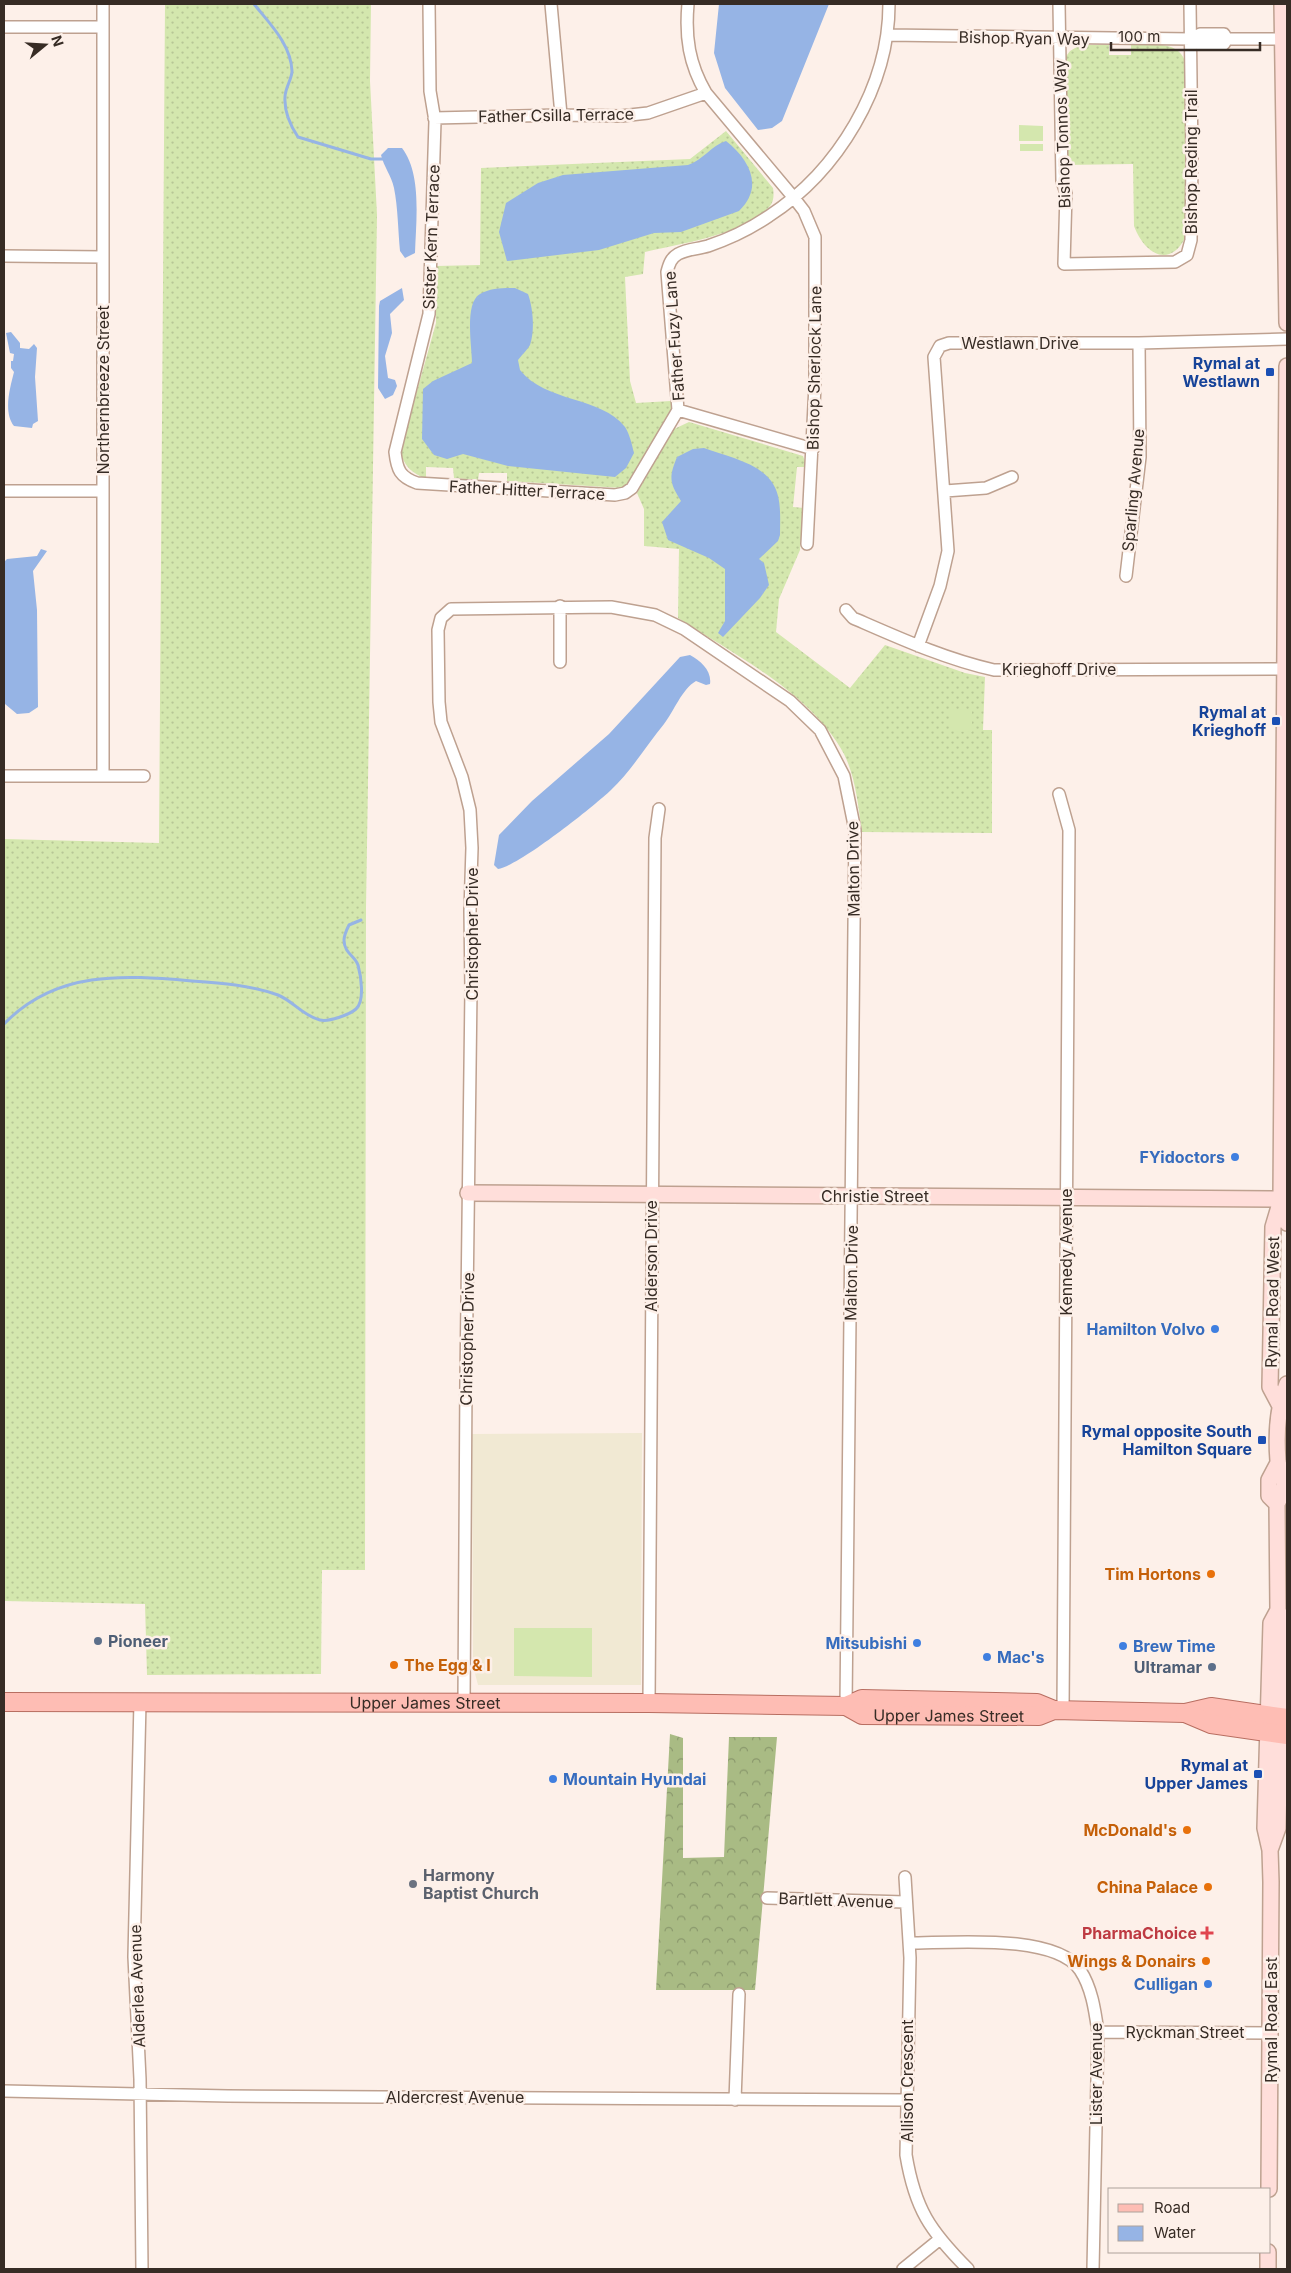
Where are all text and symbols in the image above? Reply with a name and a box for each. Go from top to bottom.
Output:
north arrow [20,20,70,70]
scale bar [1111,20,1260,52]
street label: Bishop Ryan Way [958,27,1090,49]
text: 100 m [1118,27,1160,46]
text: N [48,33,68,49]
street label: Bishop Tonnos Way [1049,59,1075,209]
street label: Bishop Reding Trail [1181,89,1201,235]
street label: Father Csilla Terrace [478,104,634,126]
street label: Sister Kern Terrace [418,164,444,310]
street label: Father Fuzy Lane [659,270,689,402]
street label: Bishop Sherlock Lane [803,286,825,450]
street label: Northernbreeze Street [93,305,113,475]
street label: Westlawn Drive [961,333,1079,353]
place label: Rymal at Westlawn [1183,353,1260,391]
marker: Rymal at Westlawn [1264,366,1276,378]
street label: Sparling Avenue [1118,428,1148,552]
street label: Father Hitter Terrace [448,476,606,504]
street label: Krieghoff Drive [1002,659,1116,679]
place label: Rymal at Krieghoff [1192,702,1267,740]
marker: Rymal at Krieghoff [1270,715,1282,727]
street label: Malton Drive [842,821,864,917]
street label: Christopher Drive [462,867,482,1001]
place label: FYidoctors [1140,1147,1225,1167]
marker: FYidoctors [1229,1151,1241,1163]
street label: Christie Street [821,1186,929,1206]
street label: Kennedy Avenue [1056,1188,1076,1316]
street label: Alderson Drive [641,1200,661,1312]
street label: Malton Drive [840,1225,862,1321]
street label: Rymal Road West [1261,1236,1283,1368]
street label: Christopher Drive [456,1272,478,1406]
place label: Hamilton Volvo [1087,1319,1205,1339]
marker: Hamilton Volvo [1209,1323,1221,1335]
place label: Rymal opposite South Hamilton Square [1082,1421,1252,1459]
marker: Rymal opposite South Hamilton Square [1256,1434,1268,1446]
place label: Tim Hortons [1105,1564,1201,1584]
marker: Tim Hortons [1205,1568,1217,1580]
place label: Pioneer [108,1631,169,1651]
place label: Mitsubishi [825,1633,907,1653]
marker: Pioneer [92,1635,104,1647]
place label: Brew Time [1133,1636,1216,1656]
marker: Mitsubishi [911,1637,923,1649]
marker: Brew Time [1117,1640,1129,1652]
place label: Mac's [997,1647,1045,1667]
marker: Mac's [981,1651,993,1663]
place label: The Egg & I [404,1655,491,1675]
place label: Ultramar [1134,1657,1202,1677]
marker: The Egg & I [388,1659,400,1671]
marker: Ultramar [1206,1661,1218,1673]
street label: Upper James Street [350,1693,500,1713]
street label: Upper James Street [873,1705,1024,1726]
place label: Rymal at Upper James [1145,1755,1248,1793]
marker: Rymal at Upper James [1252,1768,1264,1780]
place label: Mountain Hyundai [563,1769,706,1789]
marker: Mountain Hyundai [547,1773,559,1785]
place label: McDonald's [1083,1820,1177,1840]
marker: McDonald's [1181,1824,1193,1836]
place label: Harmony Baptist Church [423,1865,539,1903]
place label: China Palace [1097,1877,1198,1897]
marker: Harmony Baptist Church [407,1878,419,1890]
marker: China Palace [1202,1881,1214,1893]
street label: Bartlett Avenue [778,1888,894,1912]
place label: PharmaChoice [1082,1923,1197,1943]
street label: Alderlea Avenue [125,1924,149,2048]
marker: PharmaChoice [1201,1927,1213,1939]
place label: Wings & Donairs [1067,1951,1196,1971]
marker: Wings & Donairs [1200,1955,1212,1967]
street label: Rymal Road East [1261,1957,1281,2083]
place label: Culligan [1134,1974,1198,1994]
marker: Culligan [1202,1978,1214,1990]
street label: Allison Crescent [897,2019,917,2143]
street label: Ryckman Street [1126,2022,1245,2042]
street label: Lister Avenue [1086,2023,1106,2125]
street label: Aldercrest Avenue [386,2087,524,2107]
legend [1108,2188,1271,2253]
text: Road [1154,2198,1190,2217]
text: Water [1154,2223,1196,2242]

